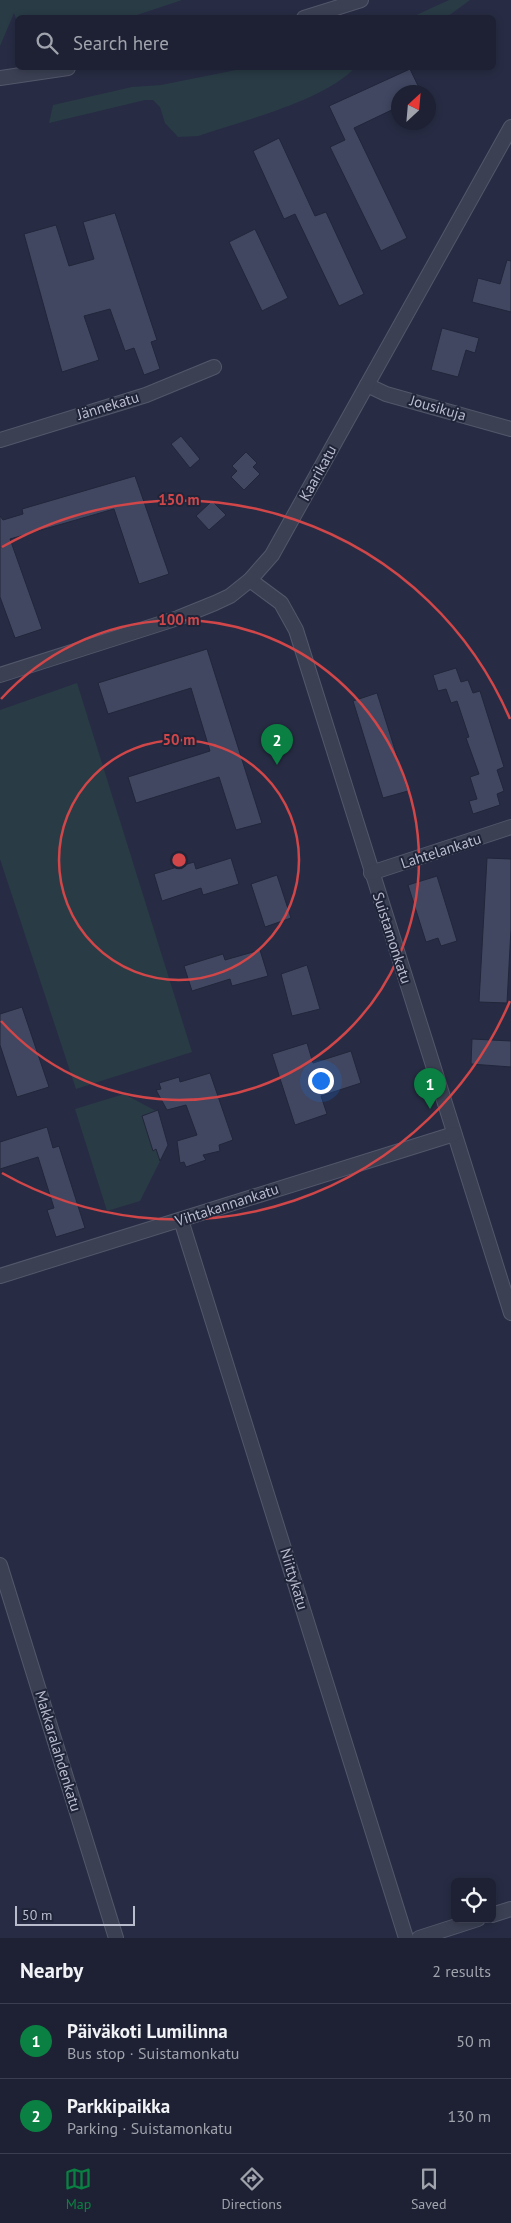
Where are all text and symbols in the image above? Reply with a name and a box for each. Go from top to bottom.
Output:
search box [15,15,496,70]
icon: search [33,29,61,57]
text: Search here [73,31,169,55]
north arrow [391,85,436,130]
street label: Jännekatu [74,387,141,424]
street label: Jousikuja [407,390,468,425]
street label: Kaarikatu [295,442,341,504]
text: 150 m [158,490,200,509]
text: 100 m [158,610,200,629]
pin: 2 [261,724,293,765]
text: 50 m [163,730,195,749]
street label: Lahtelankatu [398,829,483,872]
centre of rings [170,851,188,869]
street label: Suistamonkatu [369,890,416,986]
your location [308,1068,334,1094]
pin: 1 [414,1068,446,1109]
street label: Vihtakannankatu [172,1179,281,1231]
street label: Niittykatu [276,1546,313,1612]
street label: Makkaralahdenkatu [31,1688,86,1814]
map controls [451,1878,496,1923]
button: locate [451,1878,496,1923]
scale bar [15,1903,135,1926]
text: 50 m [22,1906,52,1924]
text: Nearby [20,1957,83,1984]
text: 2 results [432,1961,491,1981]
text: Päiväkoti Lumilinna [67,2019,228,2043]
text: 1 [31,2031,41,2051]
text: 50 m [456,2031,491,2051]
text: Bus stop · Suistamonkatu [67,2043,239,2063]
text: Parkkipaikka [67,2094,170,2118]
text: 2 [31,2106,41,2126]
text: 130 m [448,2106,491,2126]
text: Parking · Suistamonkatu [67,2118,232,2138]
tab: Map [64,2165,92,2213]
tab: Directions [221,2165,282,2213]
tab: Saved [411,2165,447,2213]

